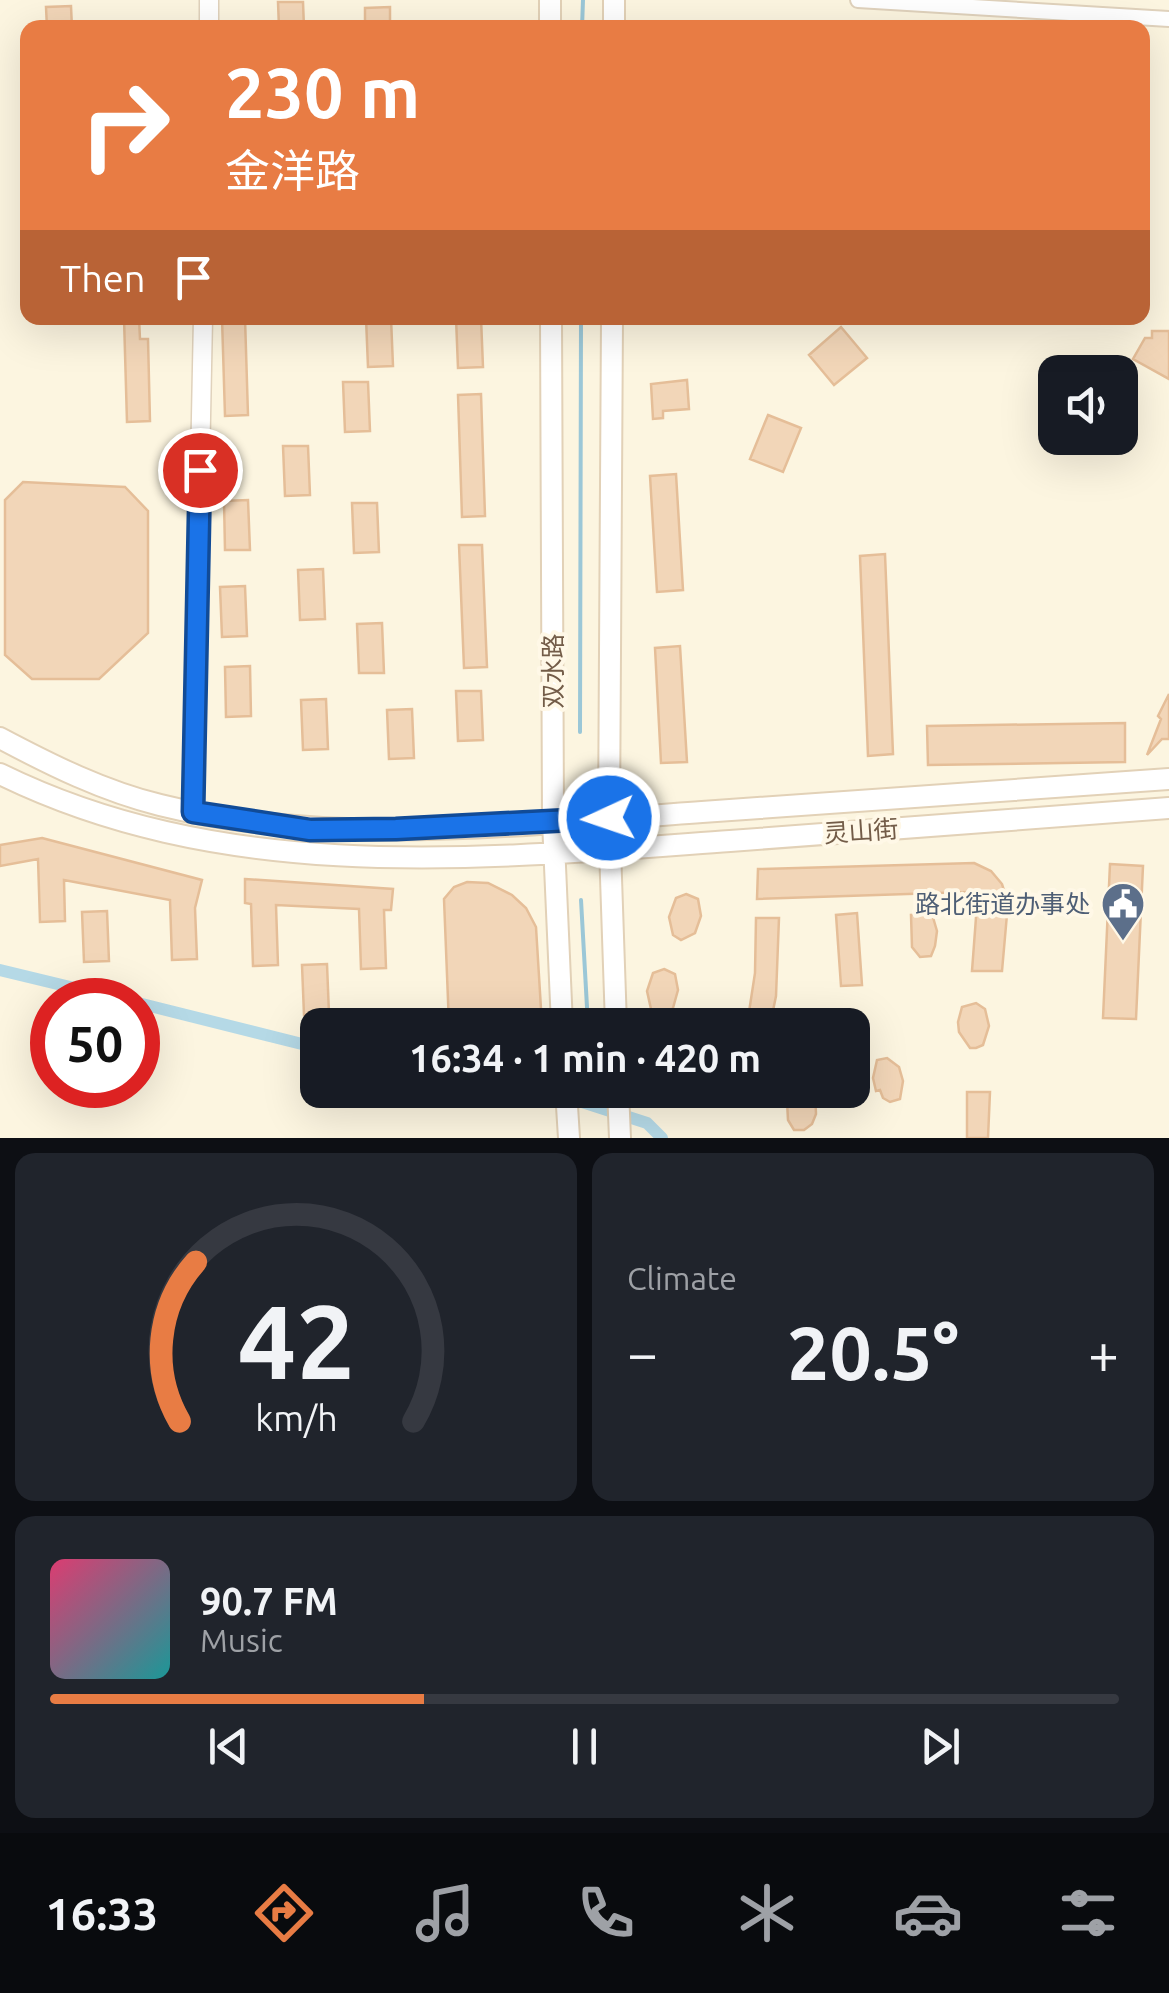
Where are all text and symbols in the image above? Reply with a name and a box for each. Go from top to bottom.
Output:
text: 230 m [225,53,420,131]
icon: right [60,60,190,190]
text: 金洋路 [225,145,360,196]
icon: arrive [166,250,221,305]
text: Then [60,257,146,299]
map controls [1038,355,1138,455]
button: sound [1038,355,1138,455]
pin [158,428,243,513]
icon: arrive [173,443,228,498]
street label: 双水路 [539,633,567,709]
position arrow [557,766,661,870]
street label: 灵山街 [823,814,899,848]
public building icon: 路北街道办事处 [1100,881,1146,942]
place label: 路北街道办事处 [915,890,1090,918]
speed limit sign: 50 [30,978,160,1108]
text: 16:34 · 1 min · 420 m [409,1037,761,1079]
text: Climate [627,1260,737,1296]
text: 42 [237,1282,355,1399]
text: 20.5° [787,1310,959,1394]
text: − [627,1322,658,1383]
text: + [1088,1322,1119,1383]
text: km/h [255,1398,337,1438]
text: 90.7 FM [200,1580,338,1622]
text: Music [200,1622,283,1658]
icon: previous [201,1719,256,1774]
icon: pause [557,1719,612,1774]
icon: next [913,1719,968,1774]
icon: directions [249,1878,319,1948]
icon: music [410,1878,480,1948]
icon: phone [571,1878,641,1948]
icon: climate [732,1878,802,1948]
icon: car [893,1878,963,1948]
icon: filters [1053,1878,1123,1948]
text: 16:33 [45,1888,158,1939]

